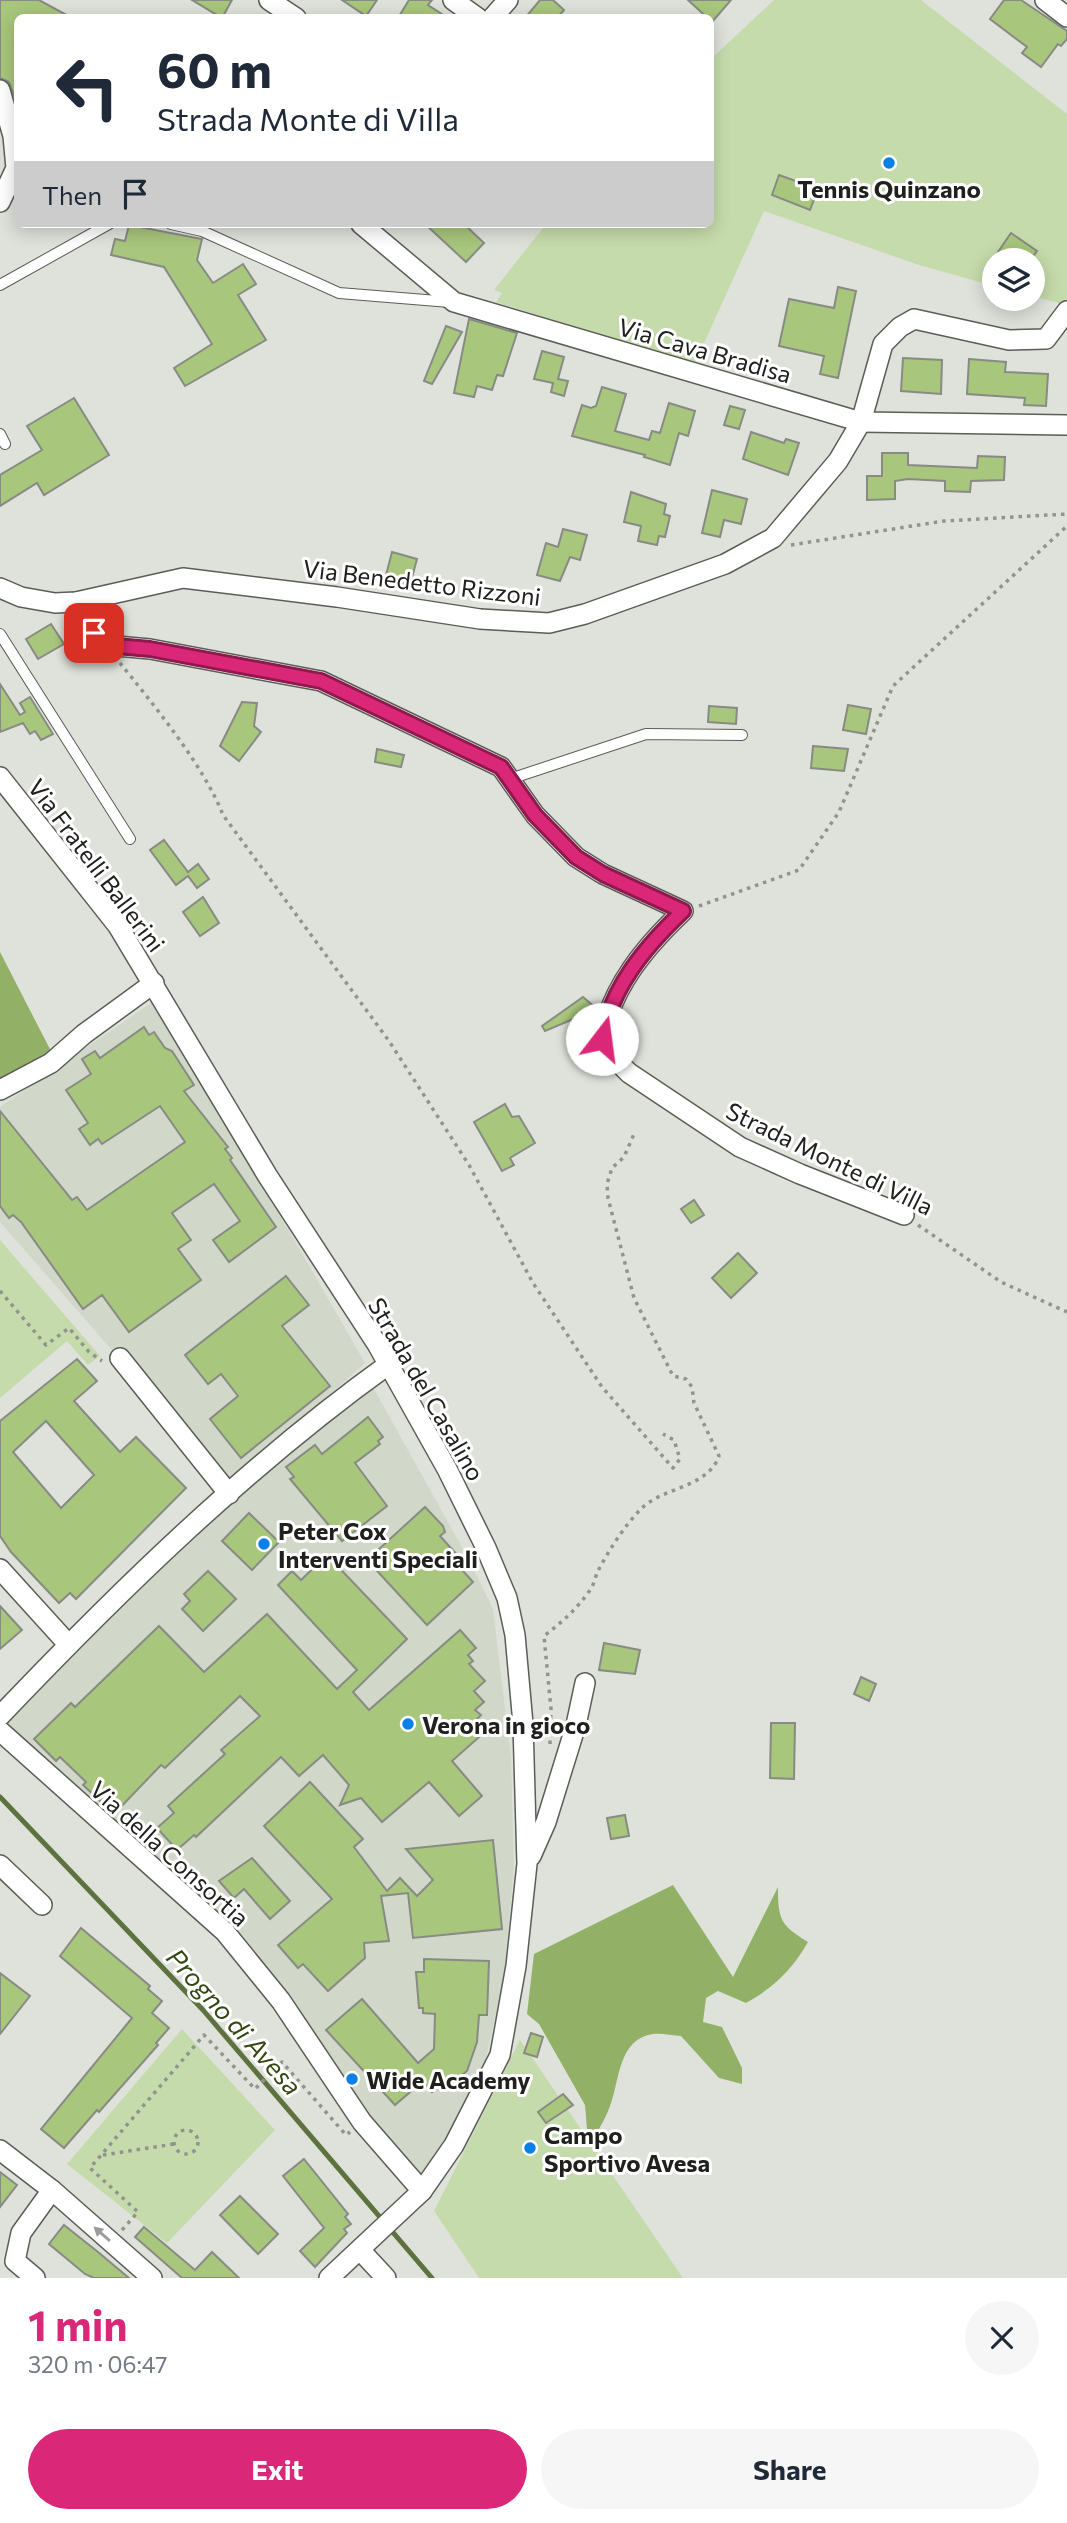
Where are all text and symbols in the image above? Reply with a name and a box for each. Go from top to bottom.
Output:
text: 60 m [157,38,272,98]
icon: left [42,42,133,133]
text: Strada Monte di Villa [157,98,459,138]
marker: Tennis Quinzano [881,155,897,171]
place label: Tennis Quinzano [797,174,981,203]
icon: arrive [116,175,154,213]
text: Then [42,179,102,210]
map controls [982,248,1045,311]
button: layers [982,248,1045,311]
street label: Via Cava Bradisa [615,311,795,389]
street label: Via Benedetto Rizzoni [301,553,543,611]
pin [64,603,124,663]
icon: arrive [75,614,113,652]
street label: Via Fratelli Ballerini [23,773,171,957]
position arrow [565,1002,639,1076]
street label: Strada Monte di Villa [722,1095,938,1221]
street label: Strada del Casalino [363,1292,491,1486]
place label: Peter Cox Interventi Speciali [278,1516,478,1573]
marker: Peter Cox Interventi Speciali [256,1536,272,1552]
place label: Verona in gioco [422,1710,590,1739]
marker: Verona in gioco [400,1716,416,1732]
street label: Via della Consortia [85,1774,255,1932]
water label: Progno di Avesa [161,1941,309,2101]
place label: Wide Academy [366,2065,530,2094]
marker: Wide Academy [344,2071,360,2087]
place label: Campo Sportivo Avesa [544,2120,710,2177]
marker: Campo Sportivo Avesa [522,2140,538,2156]
one-way arrow [93,2226,111,2242]
text: 1 min [28,2298,128,2350]
button: close [965,2301,1039,2375]
text: 320 m · 06:47 [28,2350,167,2378]
button: Exit [28,2429,527,2509]
button: Share [541,2429,1039,2509]

